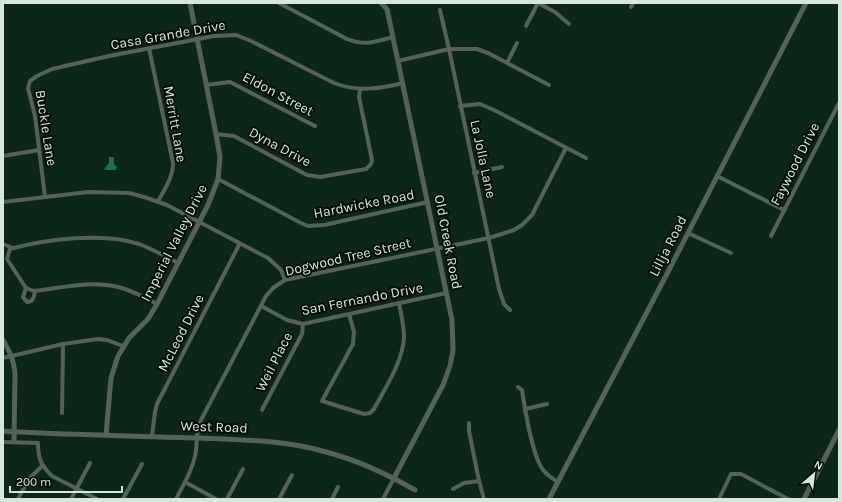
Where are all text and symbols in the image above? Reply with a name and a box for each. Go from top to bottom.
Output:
street label: Casa Grande Drive [109,17,227,53]
street label: Eldon Street [240,68,316,120]
street label: Merritt Lane [160,85,190,163]
street label: Buckle Lane [32,89,60,167]
street label: La Jolla Lane [466,118,500,200]
street label: Faywood Drive [767,120,823,208]
street label: Dyna Drive [246,124,314,170]
street label: Imperial Valley Drive [137,182,211,304]
street label: Hardwicke Road [312,186,416,222]
street label: Old Creek Road [430,193,466,291]
street label: Lillja Road [645,213,691,279]
street label: Dogwood Tree Street [283,234,413,280]
street label: San Fernando Drive [300,279,424,319]
street label: McLeod Drive [154,291,208,375]
street label: Weil Place [252,329,296,395]
street label: West Road [180,417,248,437]
north arrow [794,454,834,494]
text: N [812,458,825,473]
scale bar [10,468,122,494]
text: 200 m [16,475,51,489]

